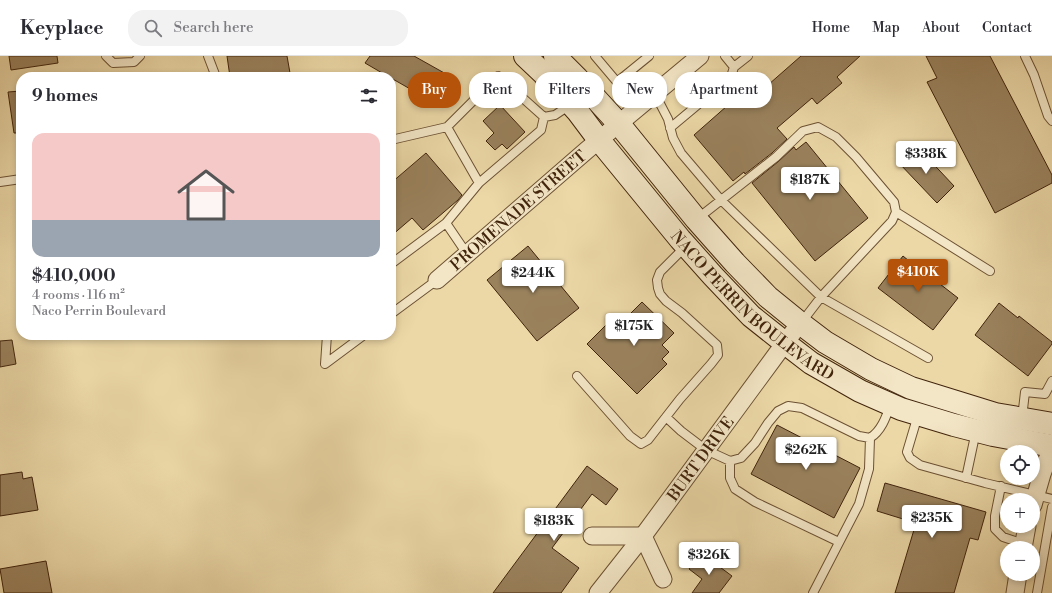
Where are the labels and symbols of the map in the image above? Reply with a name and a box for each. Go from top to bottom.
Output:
pin: $338K [898,141,954,175]
street label: PROMENADE STREET [446,146,591,275]
pin: $187K [782,167,838,201]
street label: NACO PERRIN BOULEVARD [666,227,837,385]
pin: $410K [890,259,946,293]
pin: $244K [505,260,561,294]
pin: $175K [606,313,662,347]
street label: BURT DRIVE [663,413,739,506]
pin: $262K [778,437,834,471]
pin: $235K [904,505,960,539]
pin: $183K [526,508,582,542]
pin: $326K [681,542,737,576]

